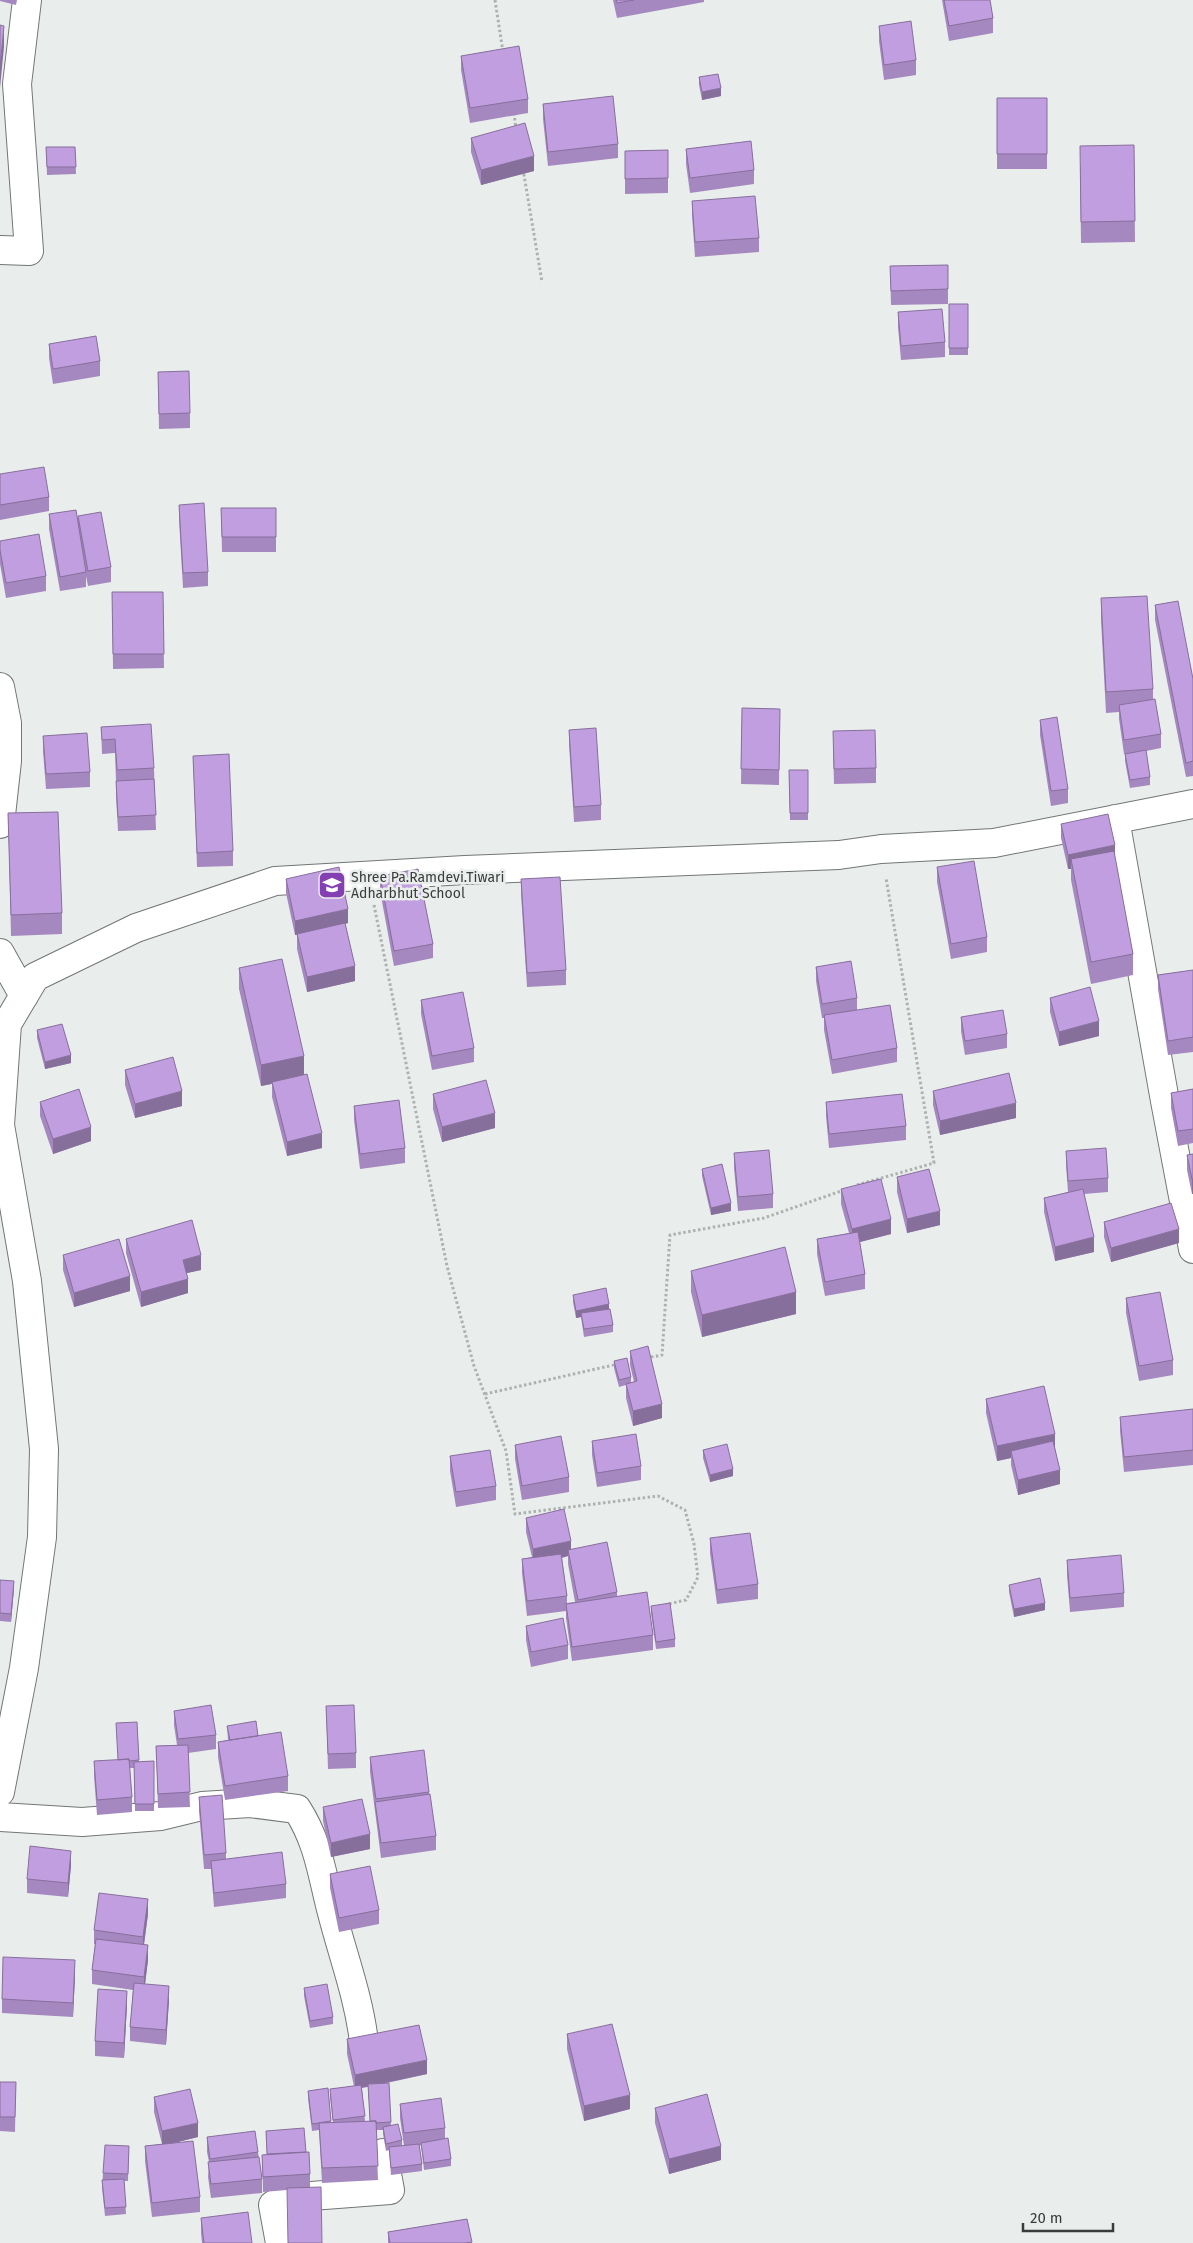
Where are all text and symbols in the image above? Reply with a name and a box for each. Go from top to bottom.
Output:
place label: Shree Pa.Ramdevi.Tiwari Adharbhut School [351,869,504,902]
school or university icon: Shree Pa.Ramdevi.Tiwari Adharbhut School [317,870,347,900]
scale bar [1023,2200,1113,2232]
text: 20 m [1030,2209,1063,2227]

